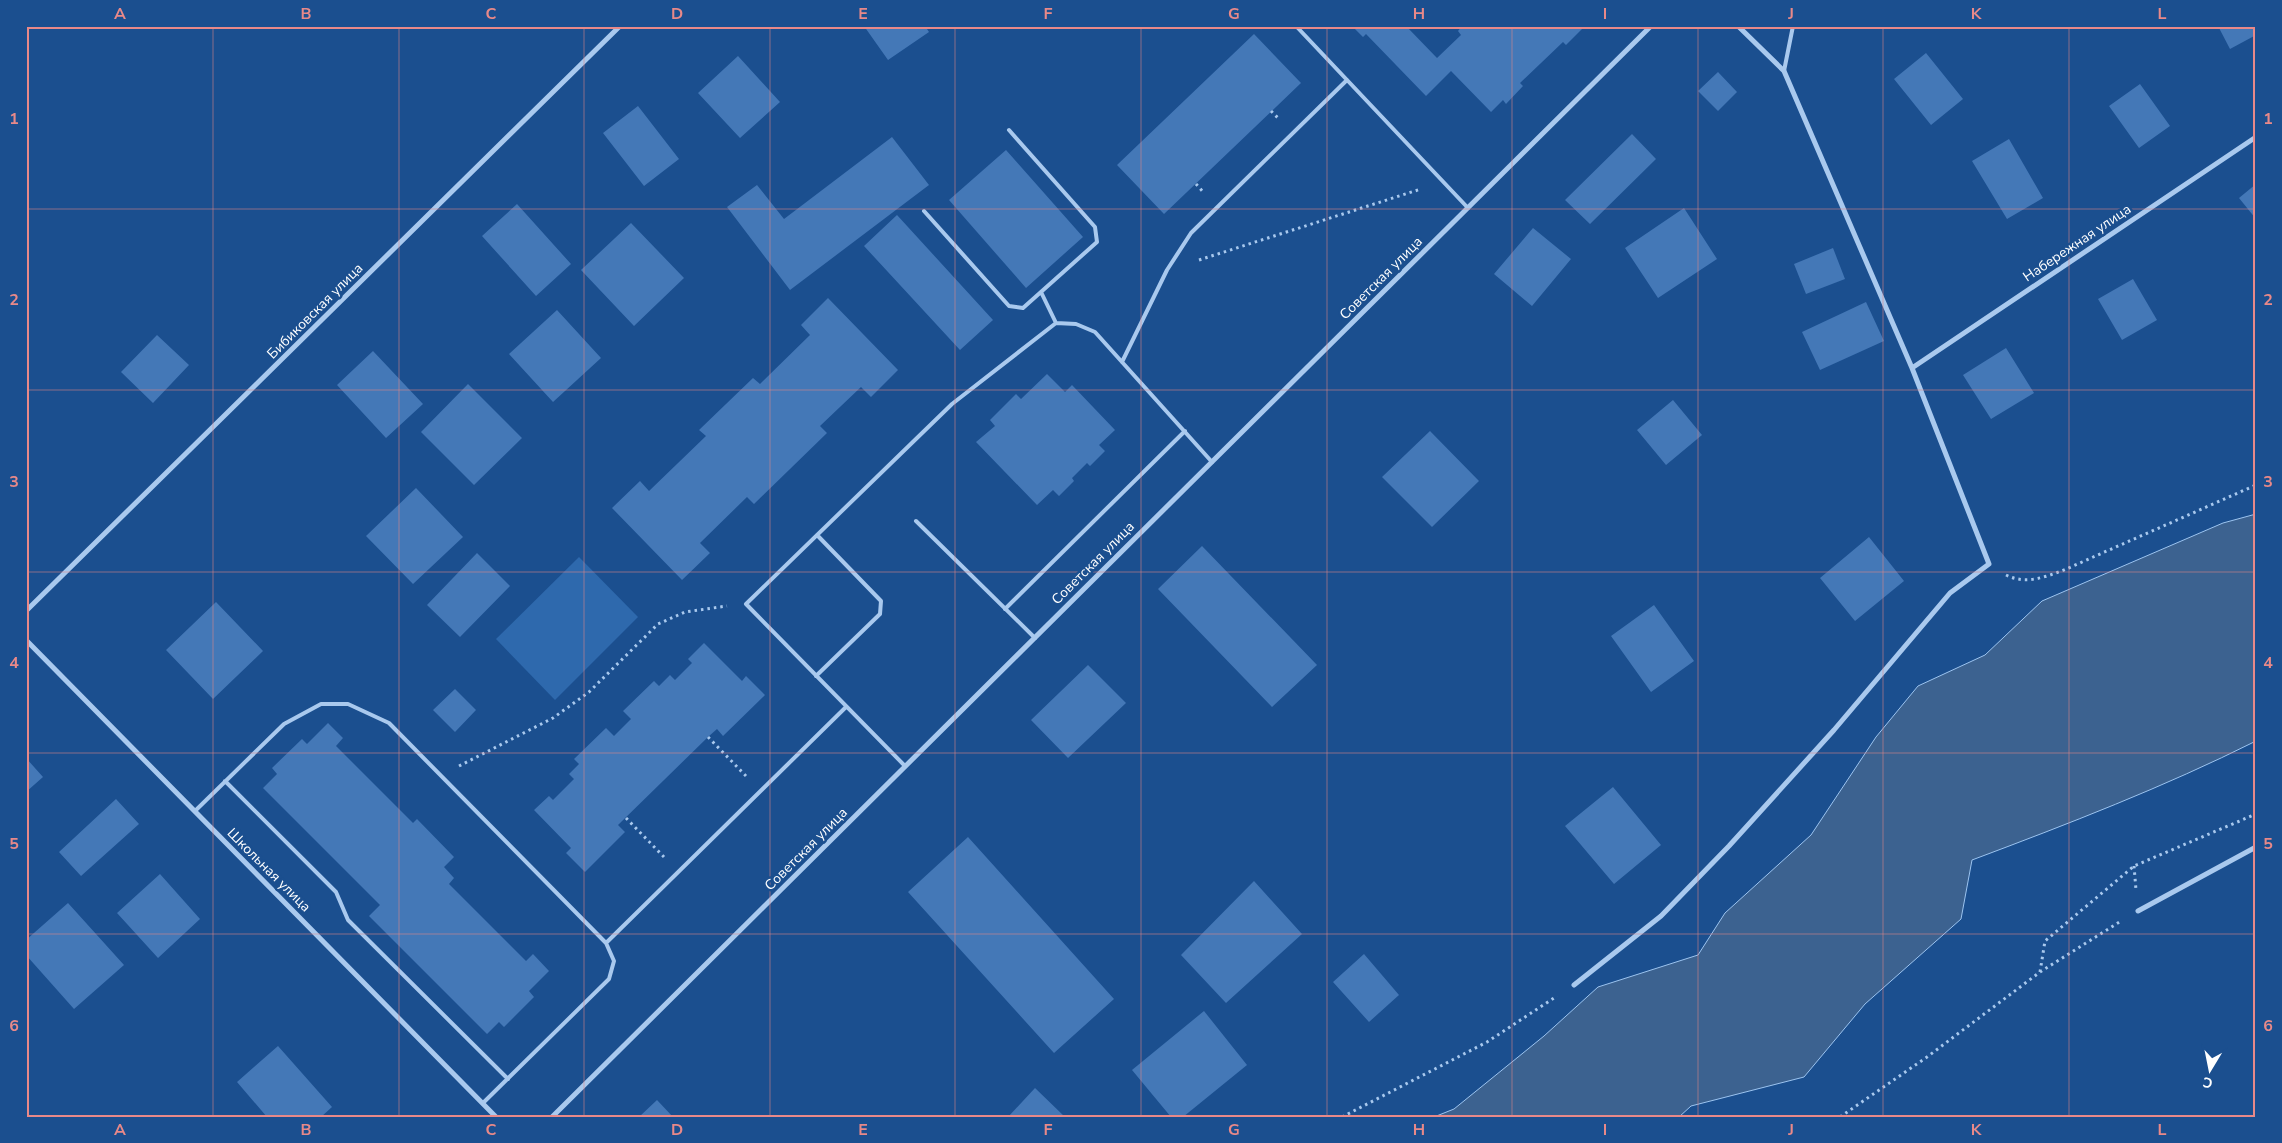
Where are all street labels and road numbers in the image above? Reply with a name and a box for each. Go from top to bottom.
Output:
street label: Набережная улица [2019,200,2135,286]
street label: Советская улица [1335,232,1427,324]
street label: Бибиковская улица [263,259,367,363]
street label: Советская улица [1047,517,1139,609]
street label: Советская улица [760,803,852,895]
street label: Школьная улица [223,824,315,916]

